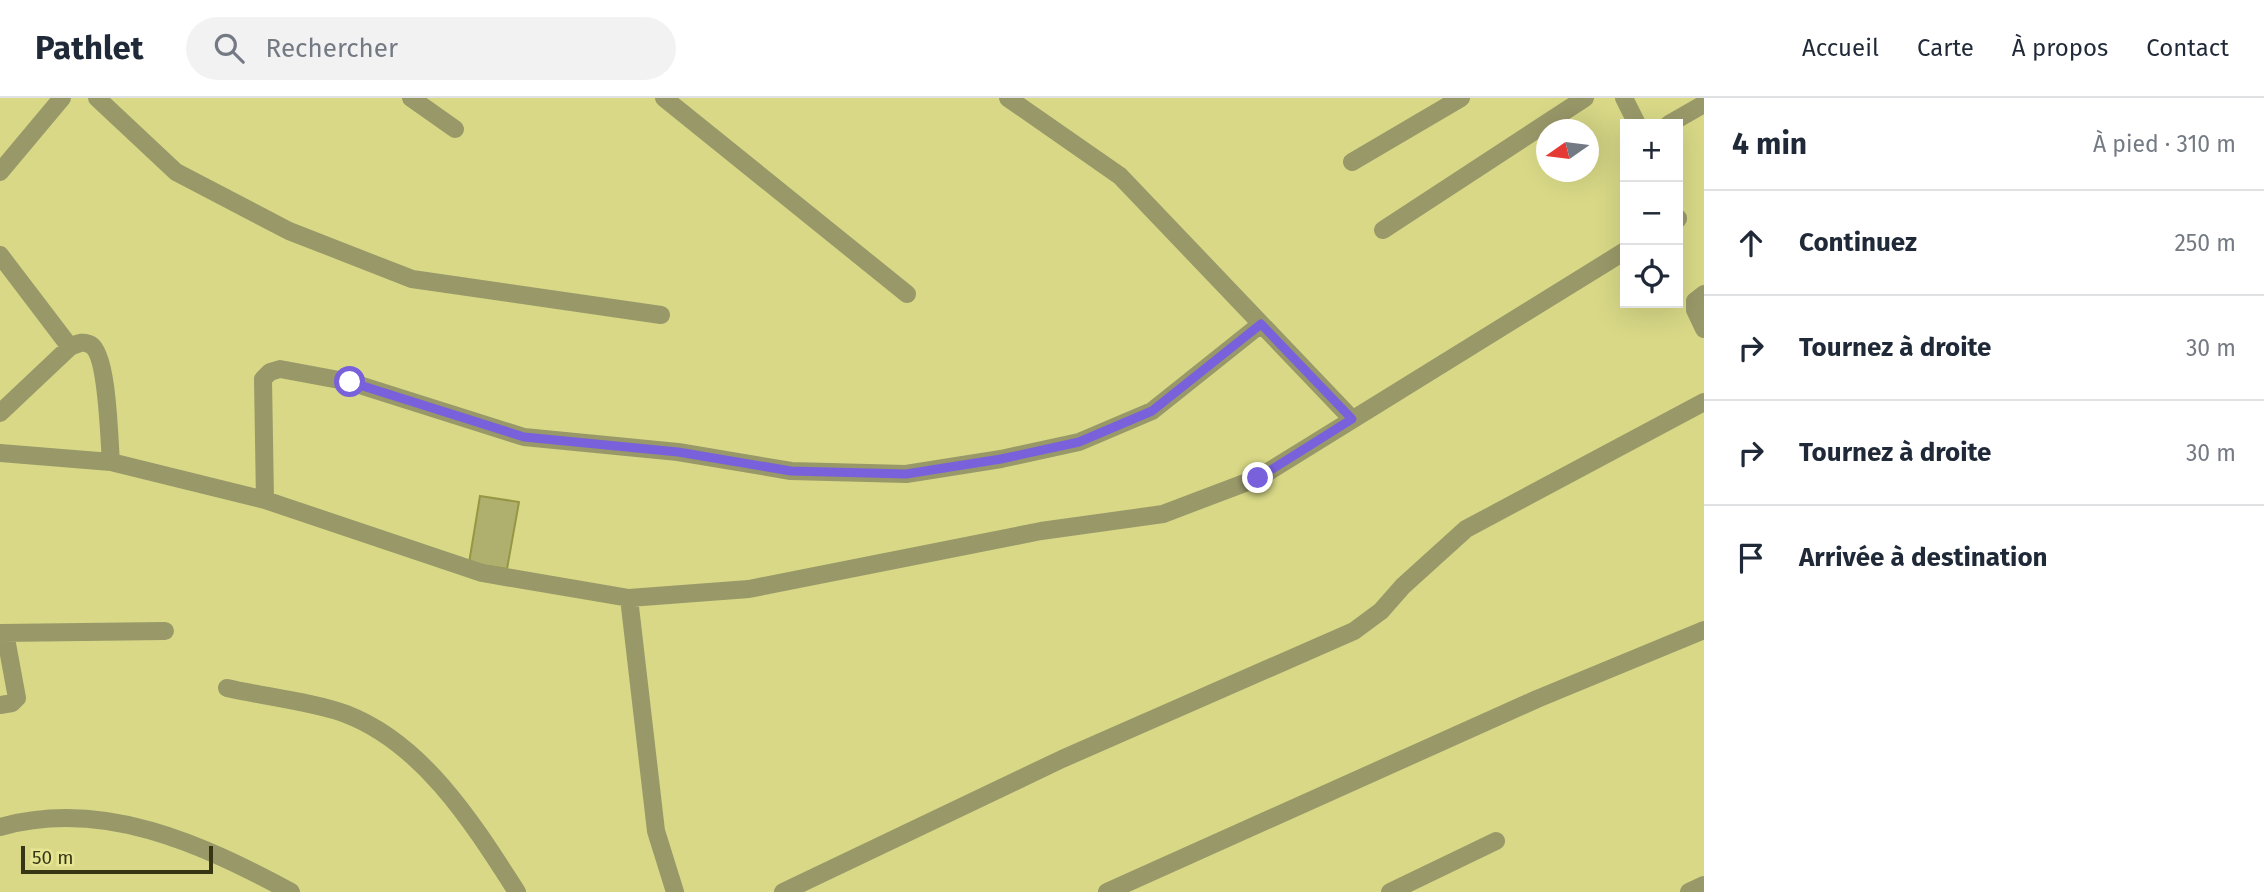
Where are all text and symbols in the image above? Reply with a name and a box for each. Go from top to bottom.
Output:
search box [186,17,676,80]
text: Pathlet [35,28,144,68]
icon: search [210,29,248,67]
text: Rechercher [266,33,398,64]
text: Accueil [1802,34,1879,62]
text: Carte [1917,34,1974,62]
text: À propos [2012,34,2108,62]
text: Contact [2146,34,2229,62]
north arrow [1536,119,1599,182]
map controls [1620,119,1683,308]
button: + [1620,119,1683,182]
text: 4 min [1732,126,1807,162]
text: À pied · 310 m [2093,130,2236,158]
button: − [1620,182,1683,245]
icon: ahead [1732,224,1770,262]
text: Continuez [1799,227,1917,258]
text: 250 m [2174,229,2236,257]
button: locate [1620,245,1683,308]
icon: right [1732,329,1770,367]
text: Tournez à droite [1799,332,1991,363]
text: 30 m [2186,334,2236,362]
route start [334,366,365,397]
icon: right [1732,434,1770,472]
text: Tournez à droite [1799,437,1991,468]
text: 30 m [2186,439,2236,467]
route end [1242,462,1273,493]
icon: arrive [1732,539,1770,577]
text: Arrivée à destination [1799,542,2048,573]
scale bar [21,843,214,875]
text: 50 m [32,846,73,869]

